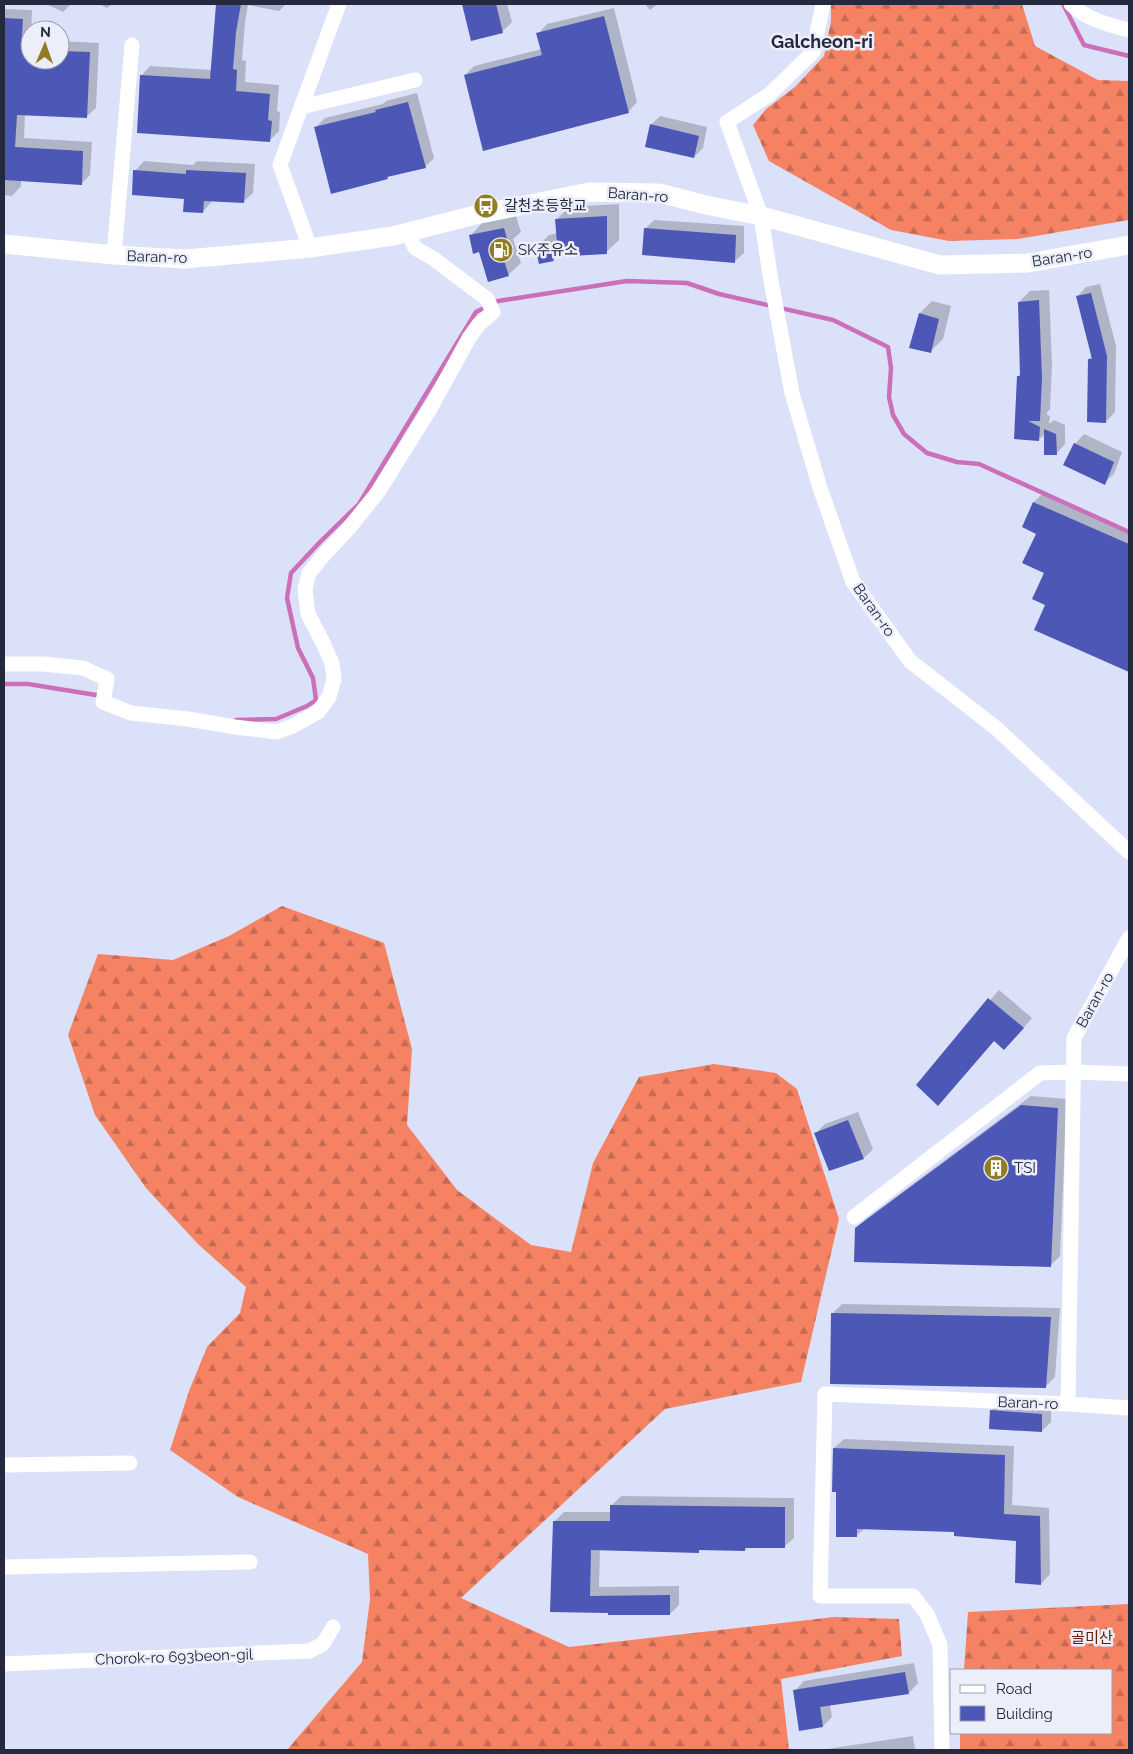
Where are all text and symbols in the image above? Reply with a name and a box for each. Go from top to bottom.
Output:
north arrow [20,20,70,70]
text: N [40,24,51,40]
district label: Galcheon-ri [771,31,873,52]
street label: Baran-ro [607,184,669,206]
bus stop icon: 갈천초등학교 [473,193,499,219]
place label: 갈천초등학교 [504,197,587,215]
fuel station icon: SK주유소 [488,237,514,263]
place label: SK주유소 [518,241,578,259]
street label: Baran-ro [1031,243,1093,271]
street label: Baran-ro [126,247,188,267]
street label: Baran-ro [849,580,899,640]
street label: Baran-ro [1072,969,1118,1031]
building icon: TSI [983,1155,1009,1181]
place label: TSI [1014,1159,1036,1177]
street label: Baran-ro [997,1393,1059,1413]
park label: 골미산 [1071,1629,1113,1647]
street label: Chorok-ro 693beon-gil [95,1645,254,1669]
legend [950,1669,1113,1734]
text: Road [996,1680,1032,1698]
text: Building [996,1705,1053,1723]

